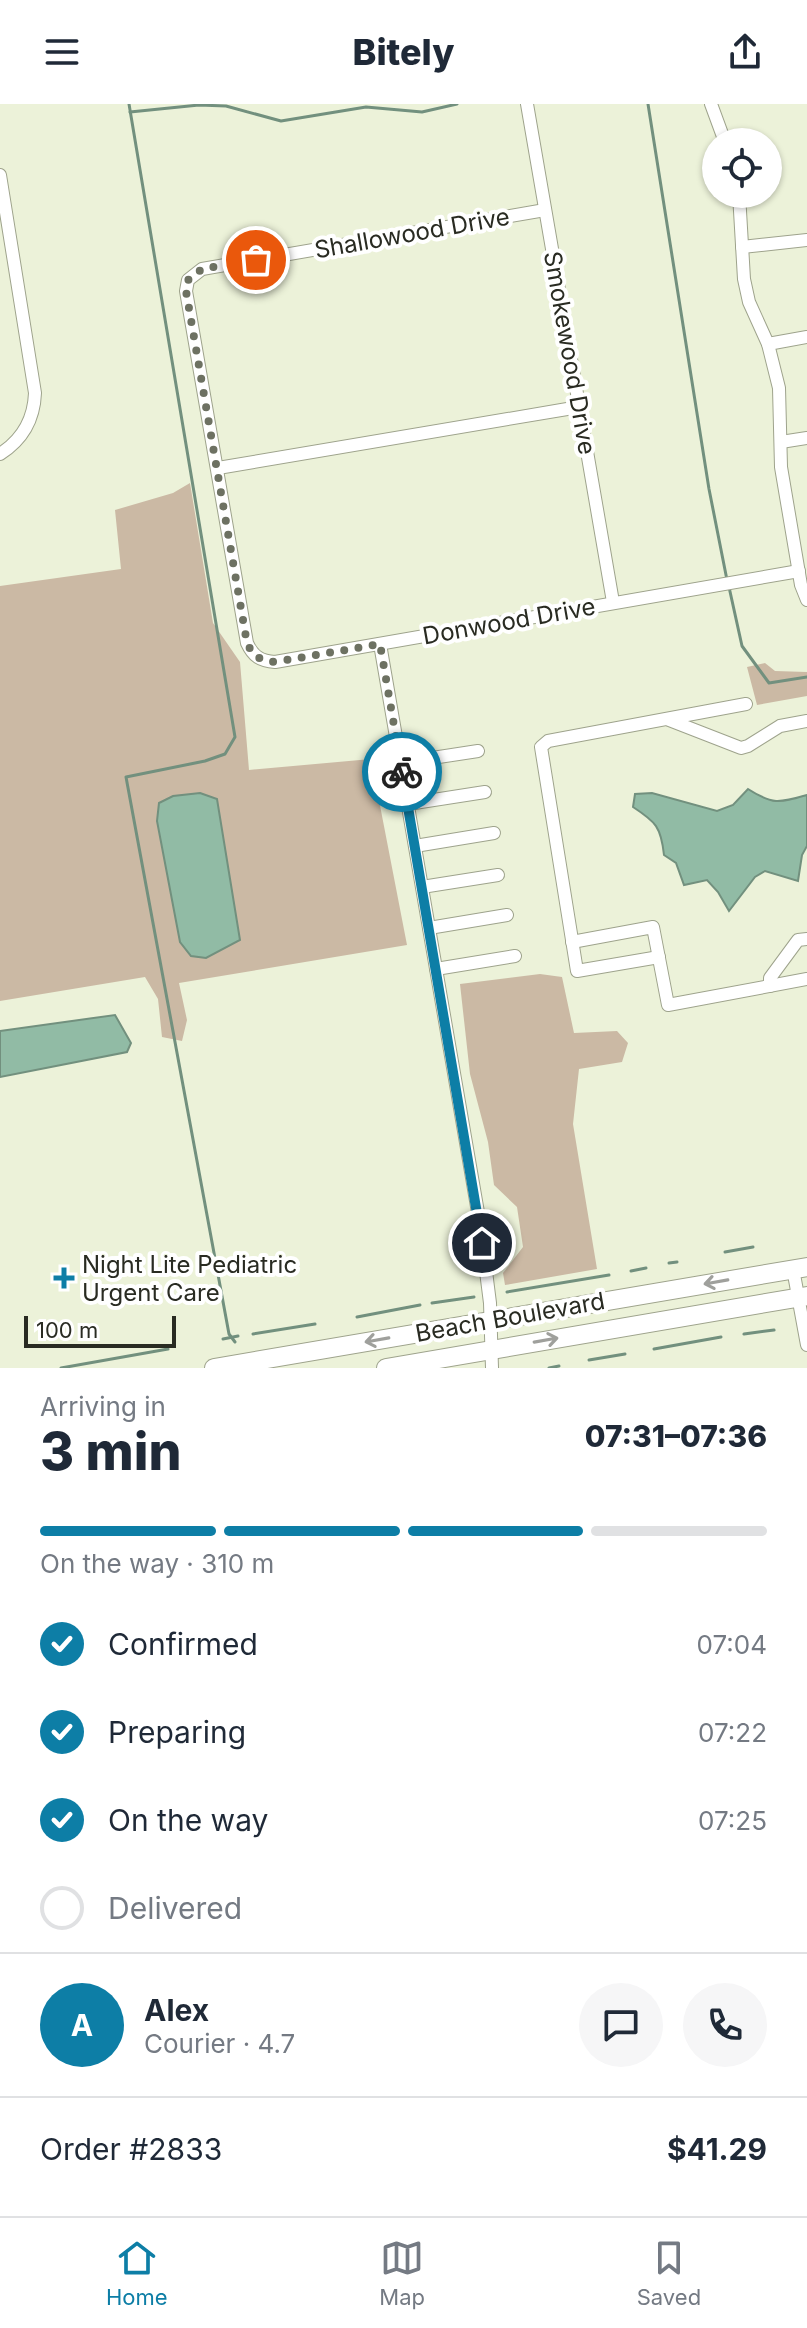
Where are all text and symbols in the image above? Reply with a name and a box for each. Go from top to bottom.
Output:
icon: menu [40,30,84,74]
text: Bitely [352,30,455,74]
icon: share [723,30,767,74]
map controls [702,128,782,208]
button: locate [702,128,782,208]
street label: Shallowood Drive [312,202,512,264]
pin [222,226,290,294]
icon: bag [234,238,278,282]
street label: Smokewood Drive [538,249,602,457]
street label: Donwood Drive [420,592,598,650]
courier [362,732,442,812]
icon: bike [380,750,424,794]
pin [448,1209,516,1277]
icon: home [460,1221,504,1265]
place label: Night Lite Pediatric Urgent Care [82,1250,297,1307]
marker: Night Lite Pediatric Urgent Care [53,1267,75,1289]
one-way arrow [704,1276,730,1291]
street label: Beach Boulevard [413,1286,607,1348]
scale bar [24,1312,176,1348]
text: 100 m [36,1317,98,1343]
one-way arrow [532,1332,558,1347]
one-way arrow [365,1334,390,1349]
text: Arriving in [40,1391,166,1422]
text: 07:31–07:36 [585,1418,767,1454]
text: 3 min [40,1420,182,1483]
text: On the way · 310 m [40,1548,274,1579]
icon: check [40,1622,84,1666]
text: Confirmed [108,1626,258,1662]
text: 07:04 [697,1629,767,1660]
icon: check [40,1710,84,1754]
text: Preparing [108,1714,246,1750]
text: 07:22 [698,1717,767,1748]
icon: check [40,1798,84,1842]
text: On the way [108,1802,268,1838]
text: 07:25 [698,1805,767,1836]
text: Delivered [108,1890,242,1926]
button: chat [579,1983,663,2067]
button: phone [683,1983,767,2067]
text: Alex [144,1992,209,2028]
text: A [71,2007,93,2043]
text: Courier · 4.7 [144,2028,295,2059]
text: Order #2833 [40,2131,222,2167]
text: $41.29 [667,2131,767,2167]
tab: Home [106,2236,168,2310]
tab: Map [379,2236,425,2310]
tab: Saved [637,2236,701,2310]

